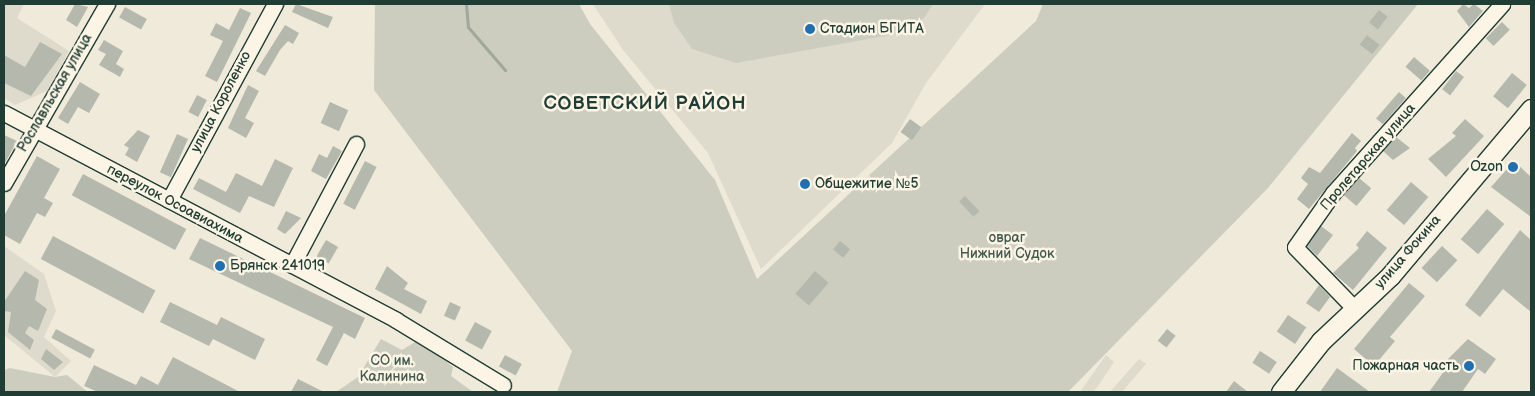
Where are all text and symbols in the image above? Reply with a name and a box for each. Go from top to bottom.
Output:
place label: Стадион БГИТА [820,21,924,37]
marker: Стадион БГИТА [804,23,816,35]
street label: Рославльская улица [14,31,96,155]
street label: улица Короленко [187,49,255,155]
district label: СОВЕТСКИЙ РАЙОН [542,93,748,115]
street label: Пролетарская улица [1317,100,1419,214]
place label: Ozon [1470,159,1503,175]
street label: переулок Осоавиахима [104,161,246,247]
marker: Ozon [1507,161,1519,173]
place label: Общежитие №5 [815,176,919,192]
marker: Общежитие №5 [799,178,811,190]
street label: улица Фокина [1371,212,1445,292]
park label: овраг Нижний Судок [960,230,1054,262]
place label: Брянск 241019 [230,258,325,274]
marker: Брянск 241019 [214,260,226,272]
park label: СО им. Калинина [359,353,425,386]
place label: Пожарная часть [1352,358,1459,374]
marker: Пожарная часть [1463,360,1475,372]

